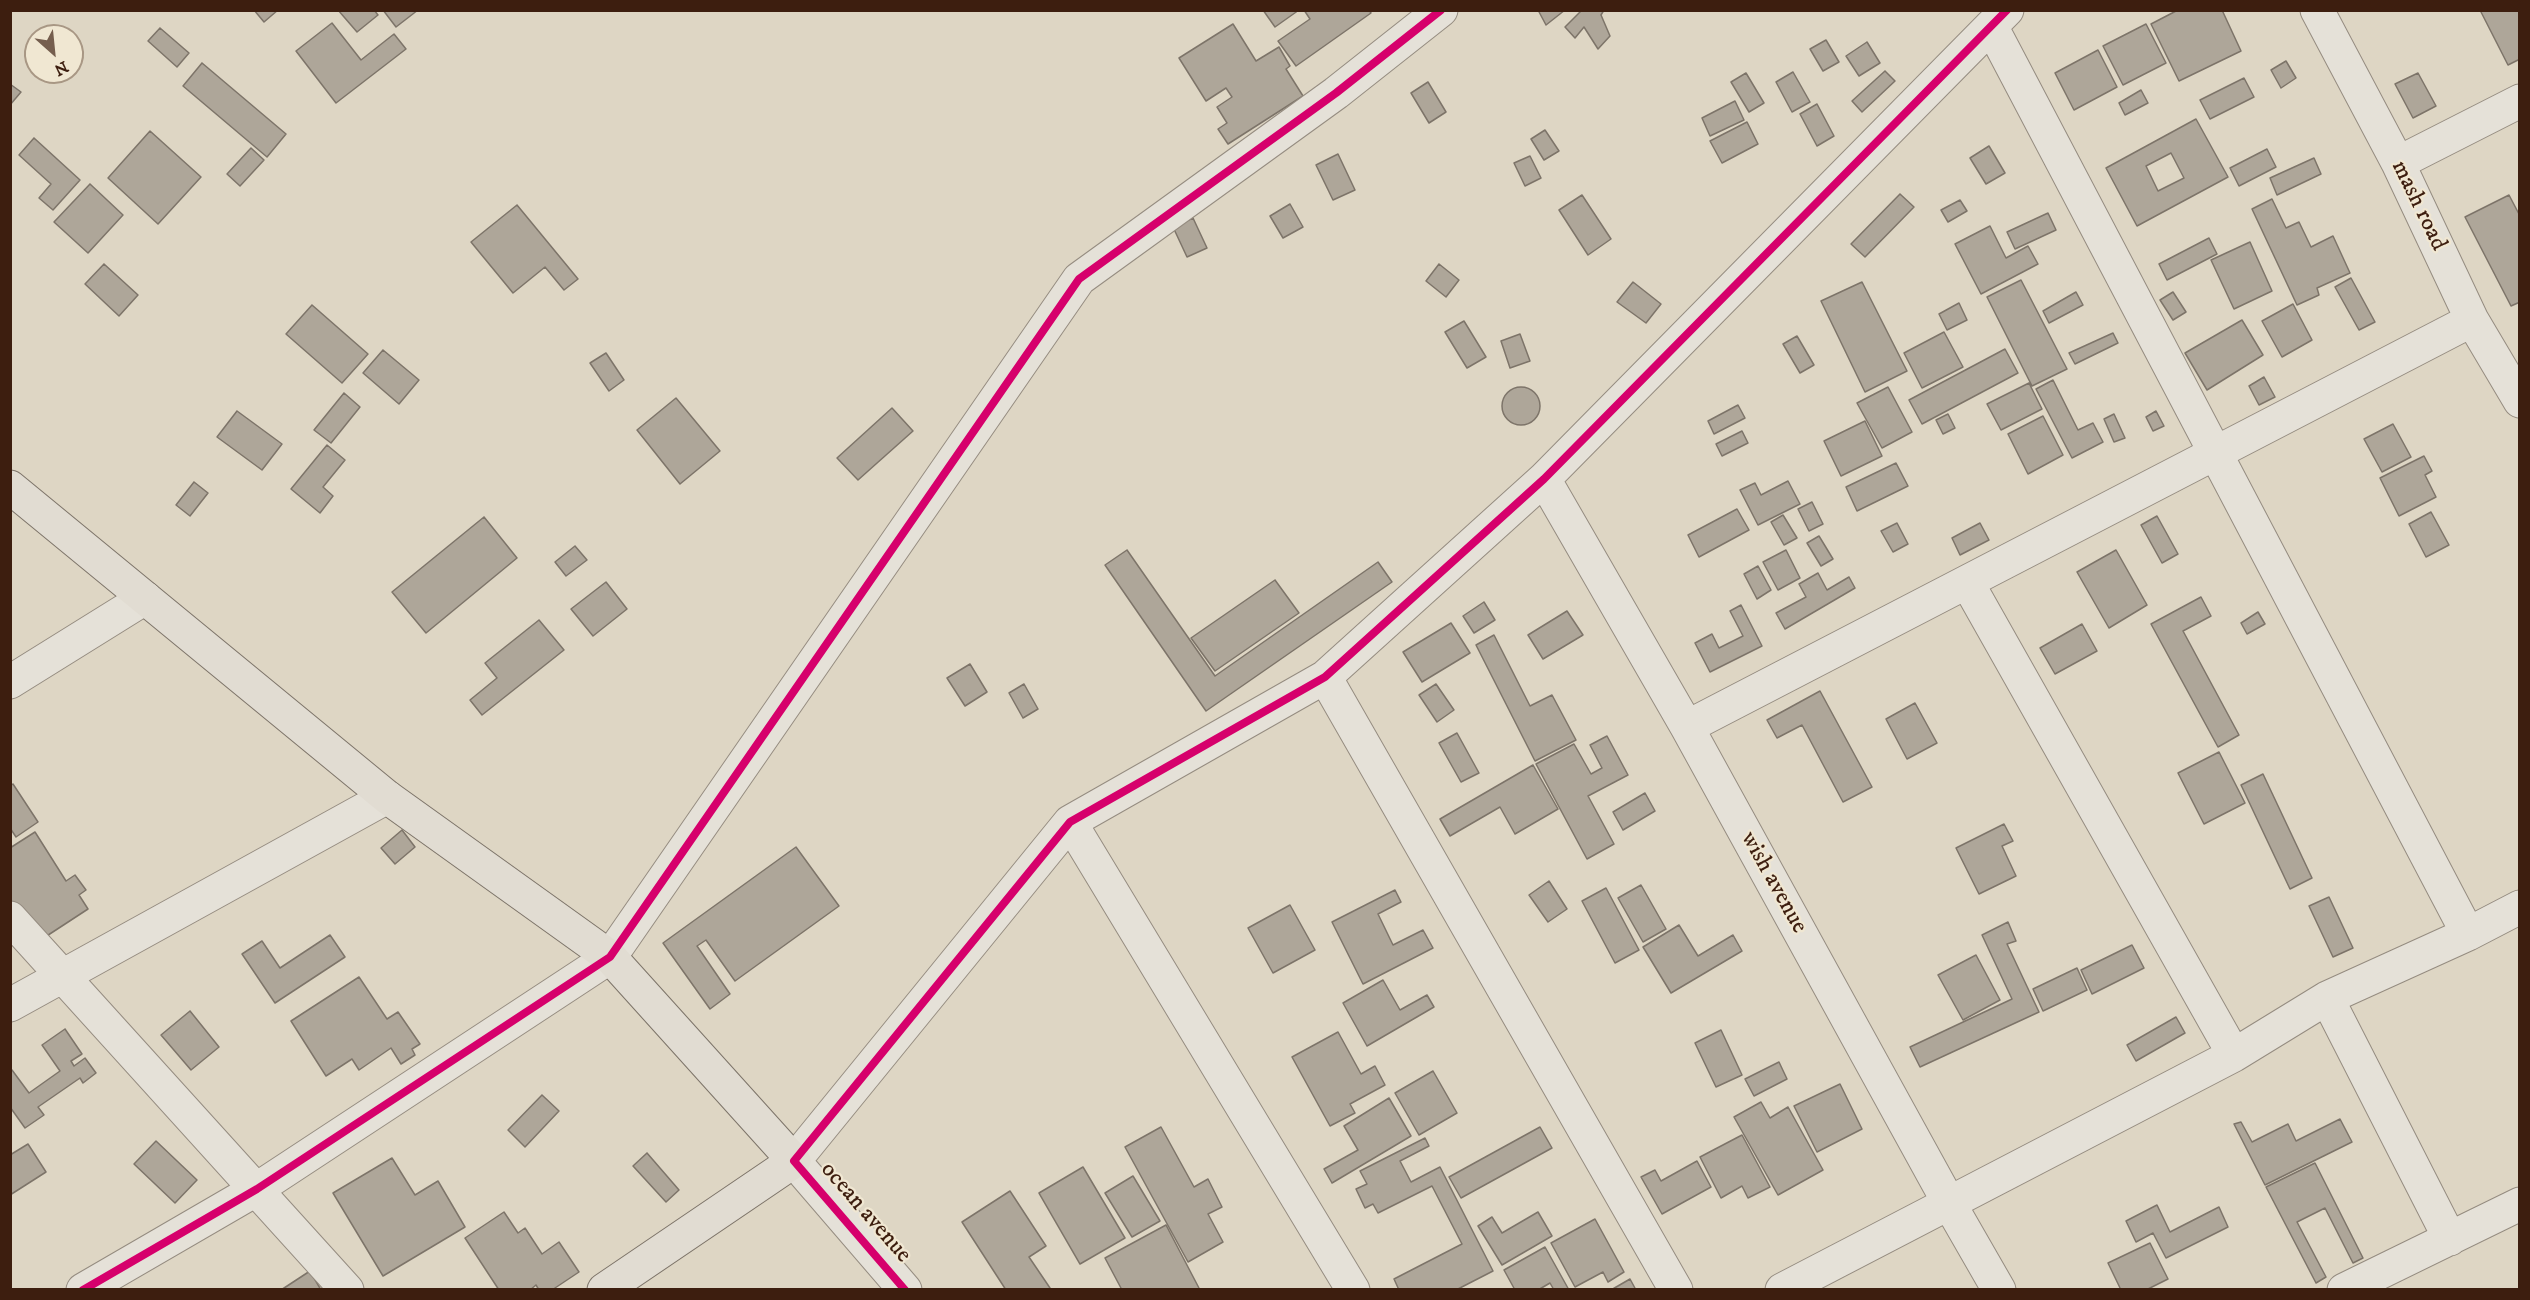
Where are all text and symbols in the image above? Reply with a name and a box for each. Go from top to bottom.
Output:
north arrow [24,24,84,84]
text: N [51,56,72,80]
street label: mash road [2384,156,2452,256]
street label: wish avenue [1733,827,1813,939]
street label: ocean avenue [813,1157,917,1269]

